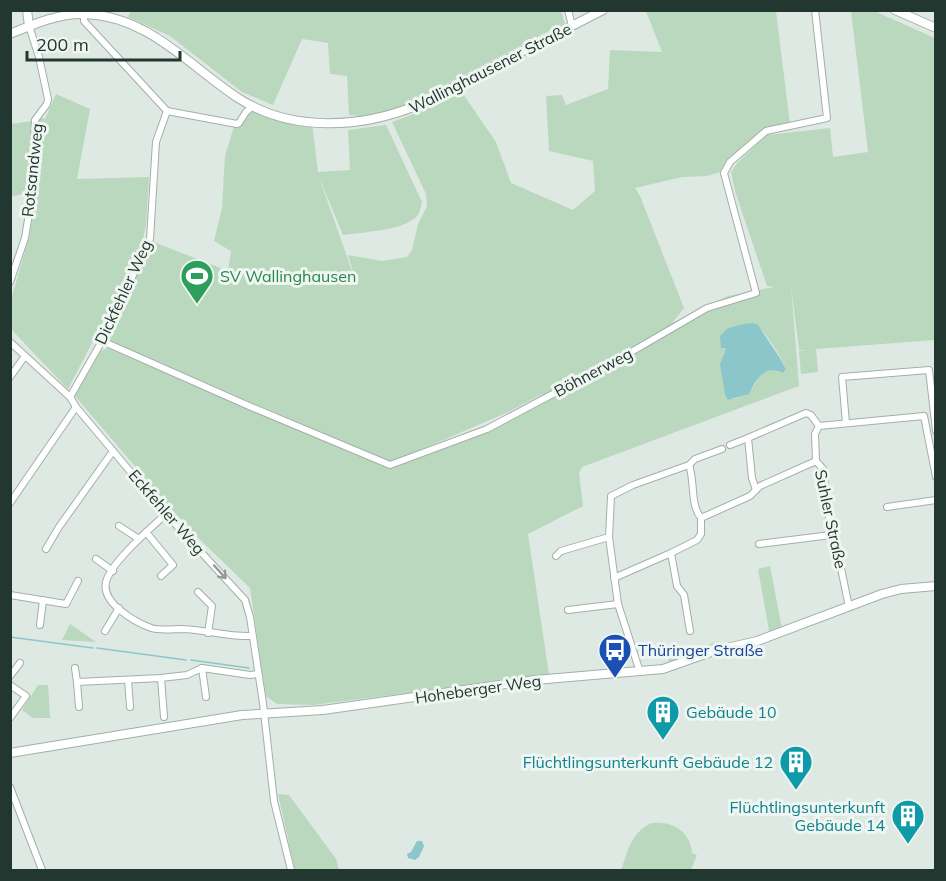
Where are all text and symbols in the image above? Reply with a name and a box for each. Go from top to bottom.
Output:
street label: Wallinghausener Straße [405,18,575,118]
scale bar [27,24,180,62]
text: 200 m [36,33,89,56]
street label: Rotsandweg [17,122,47,218]
street label: Dickfehler Weg [90,237,156,347]
sports icon: SV Wallinghausen [179,258,215,305]
place label: SV Wallinghausen [220,266,356,286]
street label: Böhnerweg [550,343,636,401]
street label: Eckfehler Weg [125,465,209,559]
street label: Suhler Straße [811,468,851,570]
one-way arrow [213,564,227,579]
bus stop icon: Thüringer Straße [597,632,633,679]
place label: Thüringer Straße [638,640,763,660]
street label: Hoheberger Weg [414,670,542,708]
building icon: Gebäude 10 [645,694,681,741]
place label: Gebäude 10 [686,702,777,722]
building icon: Flüchtlingsunterkunft Gebäude 12 [778,744,814,791]
place label: Flüchtlingsunterkunft Gebäude 12 [523,752,773,772]
place label: Flüchtlingsunterkunft Gebäude 14 [729,797,885,835]
building icon: Flüchtlingsunterkunft Gebäude 14 [890,798,926,845]

